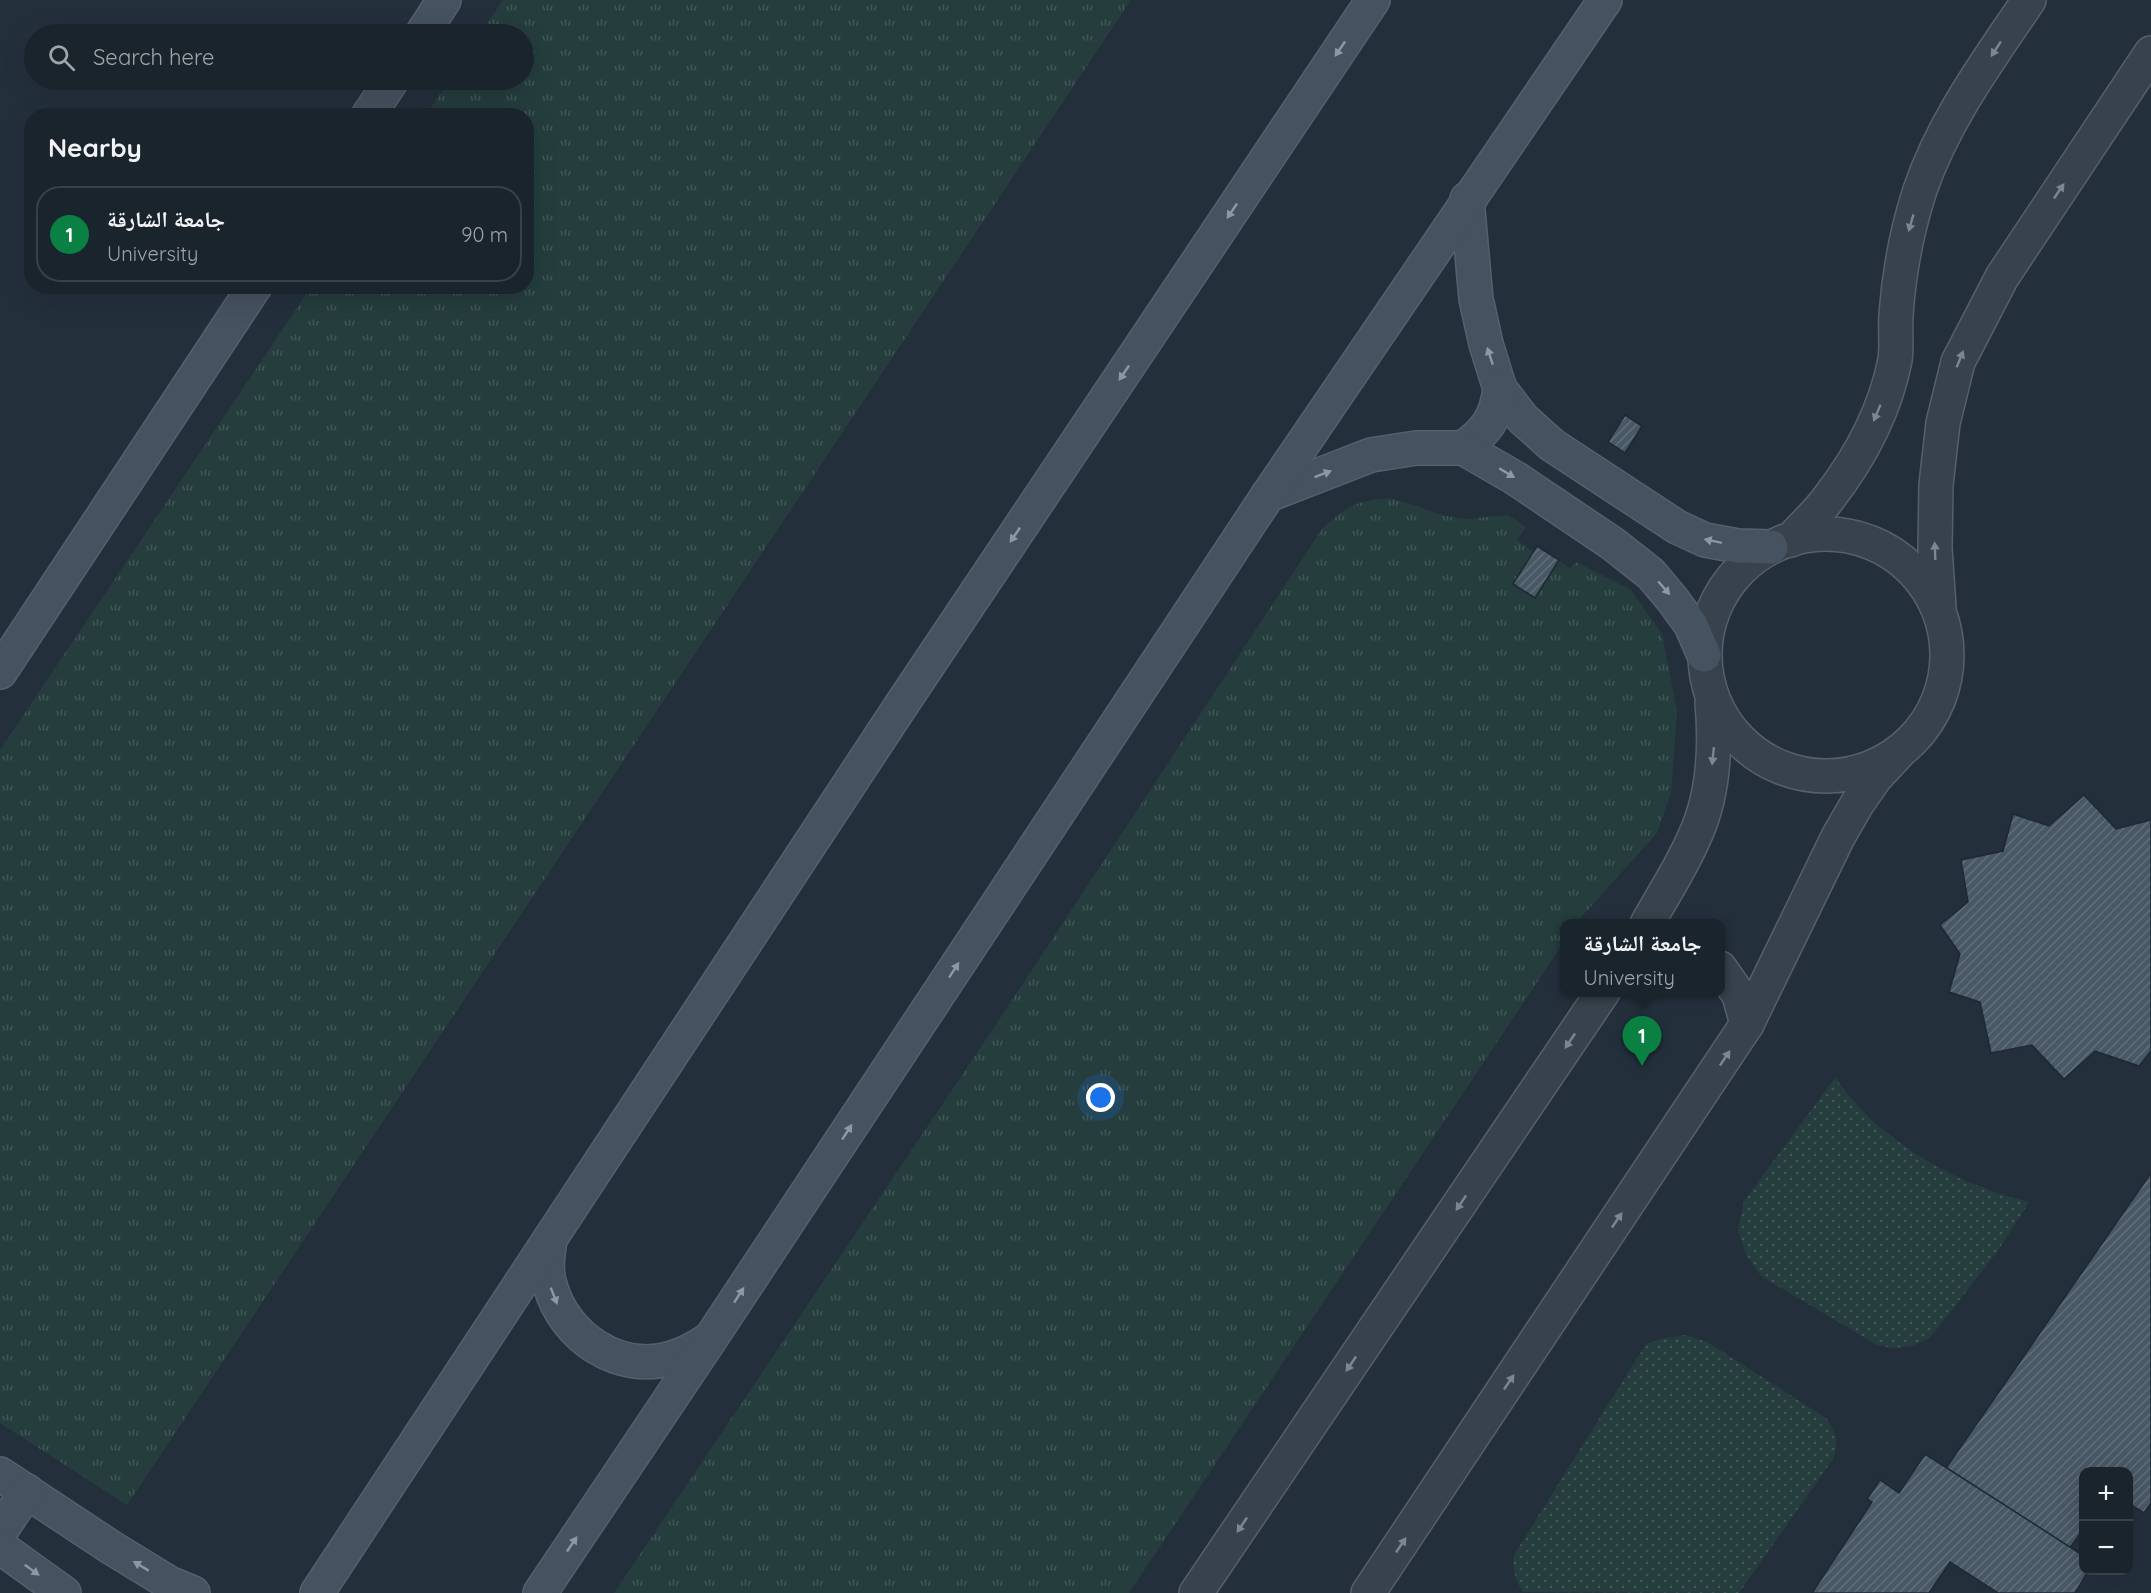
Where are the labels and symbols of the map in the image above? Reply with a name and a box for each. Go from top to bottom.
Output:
one-way arrow [1335,40,1346,57]
one-way arrow [1991,41,2002,57]
one-way arrow [2053,183,2064,199]
one-way arrow [1226,202,1238,218]
one-way arrow [1906,214,1915,232]
one-way arrow [1484,347,1494,365]
one-way arrow [1955,349,1965,367]
one-way arrow [1118,364,1129,381]
one-way arrow [1873,405,1882,422]
one-way arrow [1499,468,1515,479]
one-way arrow [1314,469,1332,479]
one-way arrow [1010,527,1021,543]
one-way arrow [1703,536,1722,545]
one-way arrow [1931,541,1940,560]
one-way arrow [1657,580,1670,596]
one-way arrow [1708,747,1718,766]
one-way arrow [949,962,960,978]
pin: 1 [1622,1016,1662,1066]
one-way arrow [1565,1033,1576,1049]
one-way arrow [1719,1050,1731,1066]
your location [1086,1083,1115,1112]
one-way arrow [841,1125,853,1141]
one-way arrow [1455,1194,1467,1210]
one-way arrow [1611,1212,1622,1228]
one-way arrow [734,1287,745,1303]
one-way arrow [549,1288,559,1306]
one-way arrow [1346,1356,1357,1372]
one-way arrow [1503,1374,1514,1390]
one-way arrow [1236,1517,1248,1533]
one-way arrow [567,1536,578,1553]
one-way arrow [1395,1537,1407,1553]
one-way arrow [133,1560,149,1571]
one-way arrow [23,1564,39,1576]

